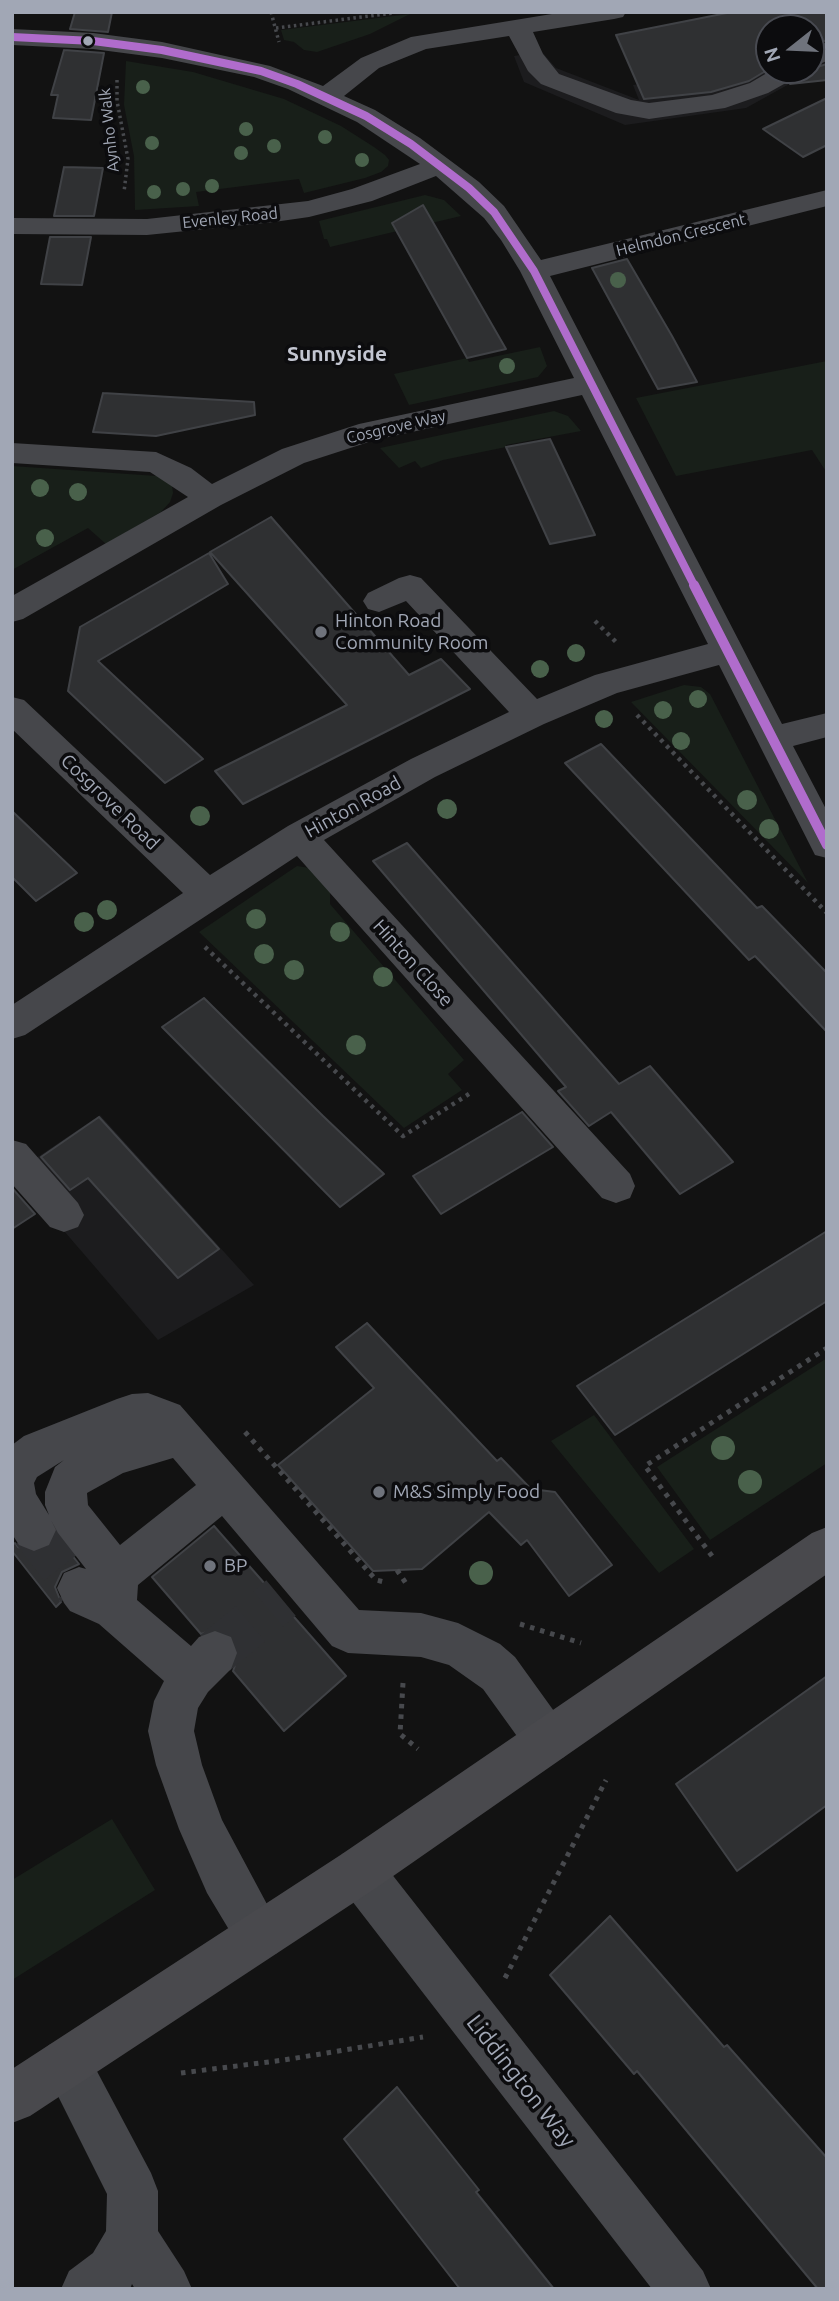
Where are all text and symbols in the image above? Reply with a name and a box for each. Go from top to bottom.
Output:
north arrow [755,14,825,84]
unlabelled marker [81,34,95,48]
text: N [759,45,785,65]
street label: Aynho Walk [95,87,123,173]
street label: Evenley Road [181,203,279,233]
street label: Helmdon Crescent [614,210,748,260]
district label: Sunnyside [287,341,387,367]
street label: Cosgrove Way [344,406,448,448]
place label: Hinton Road Community Room [335,610,488,654]
marker: Hinton Road Community Room [313,624,329,640]
street label: Cosgrove Road [56,749,164,855]
street label: Hinton Road [301,771,405,843]
street label: Hinton Close [368,915,458,1011]
place label: M&S Simply Food [393,1481,540,1503]
marker: M&S Simply Food [371,1484,387,1500]
place label: BP [224,1555,247,1577]
marker: BP [202,1558,218,1574]
street label: Liddington Way [461,2009,581,2153]

